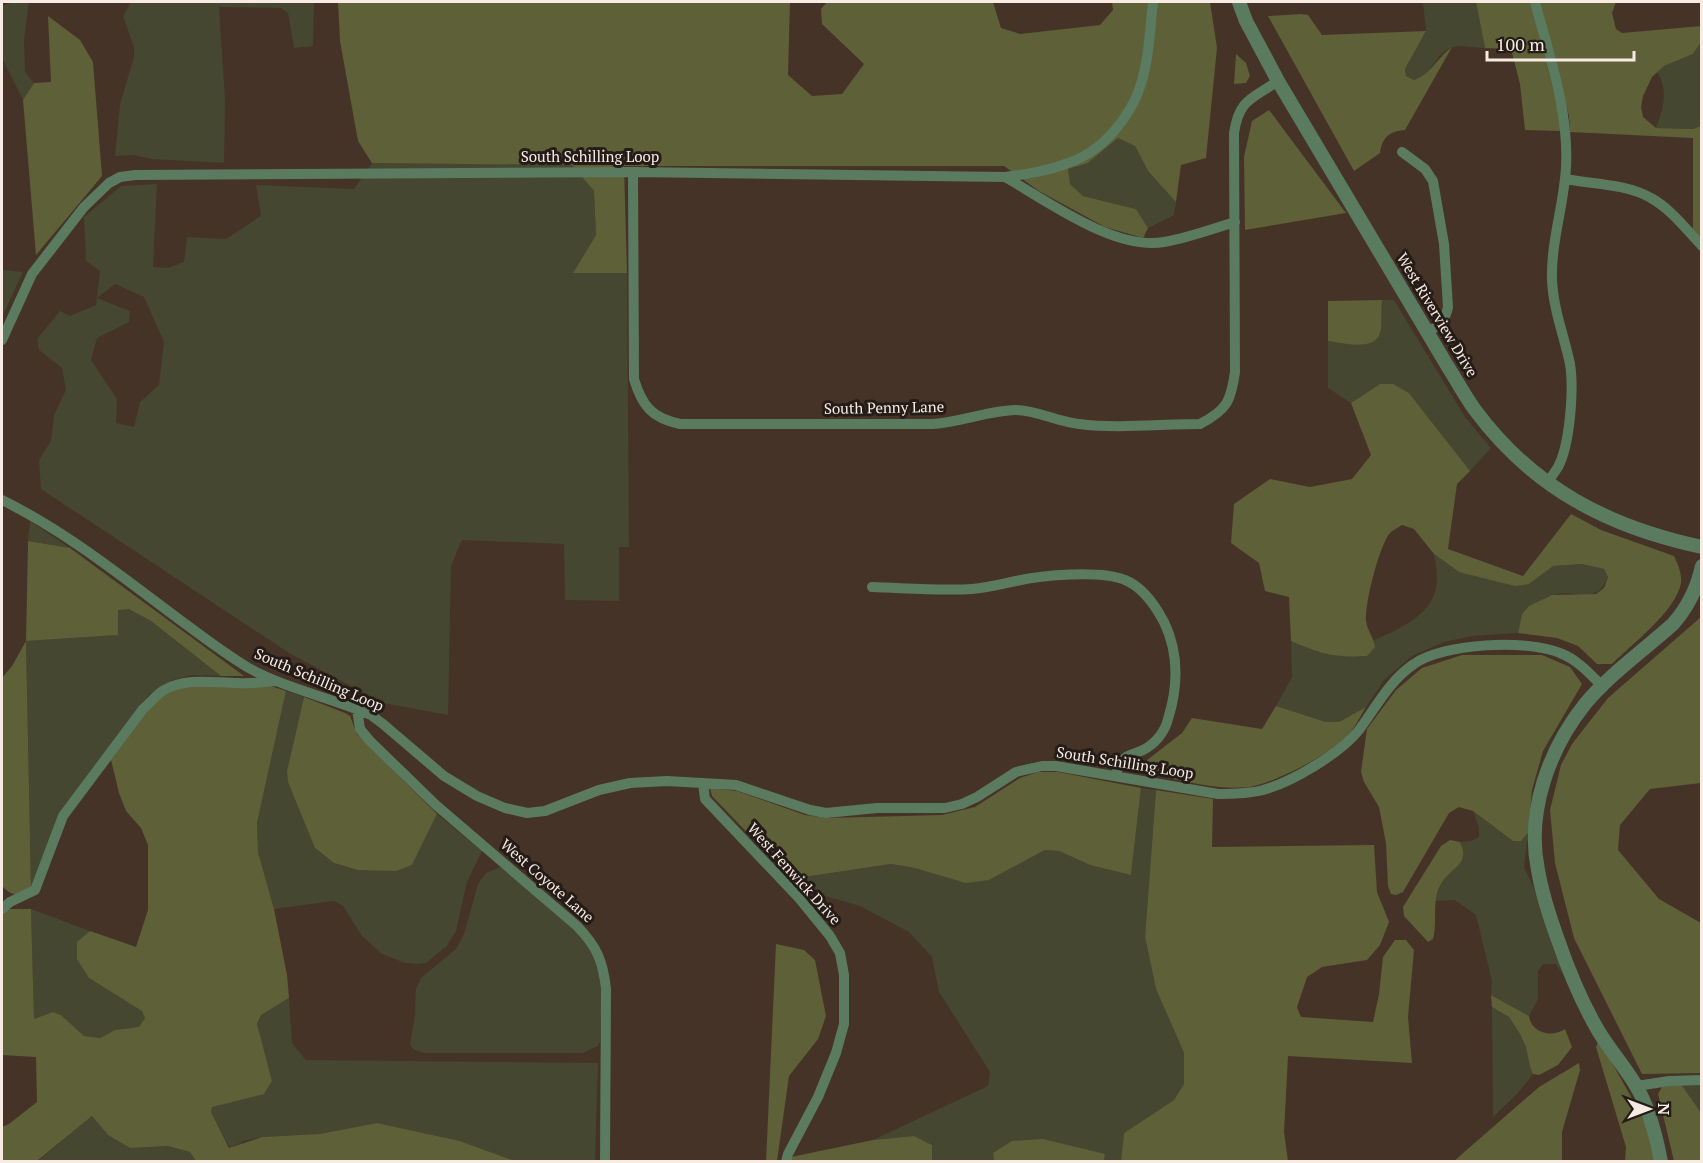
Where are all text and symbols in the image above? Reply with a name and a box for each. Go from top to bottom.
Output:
scale bar [1487,24,1634,62]
text: 100 m [1496,32,1545,56]
street label: South Schilling Loop [521,146,659,166]
street label: West Riverview Drive [1393,249,1483,380]
street label: South Penny Lane [824,396,944,418]
street label: South Schilling Loop [252,643,387,715]
street label: South Schilling Loop [1055,741,1195,783]
street label: West Fenwick Drive [744,818,846,929]
street label: West Coyote Lane [497,834,599,927]
north arrow [1619,1079,1679,1139]
text: N [1653,1103,1675,1115]

